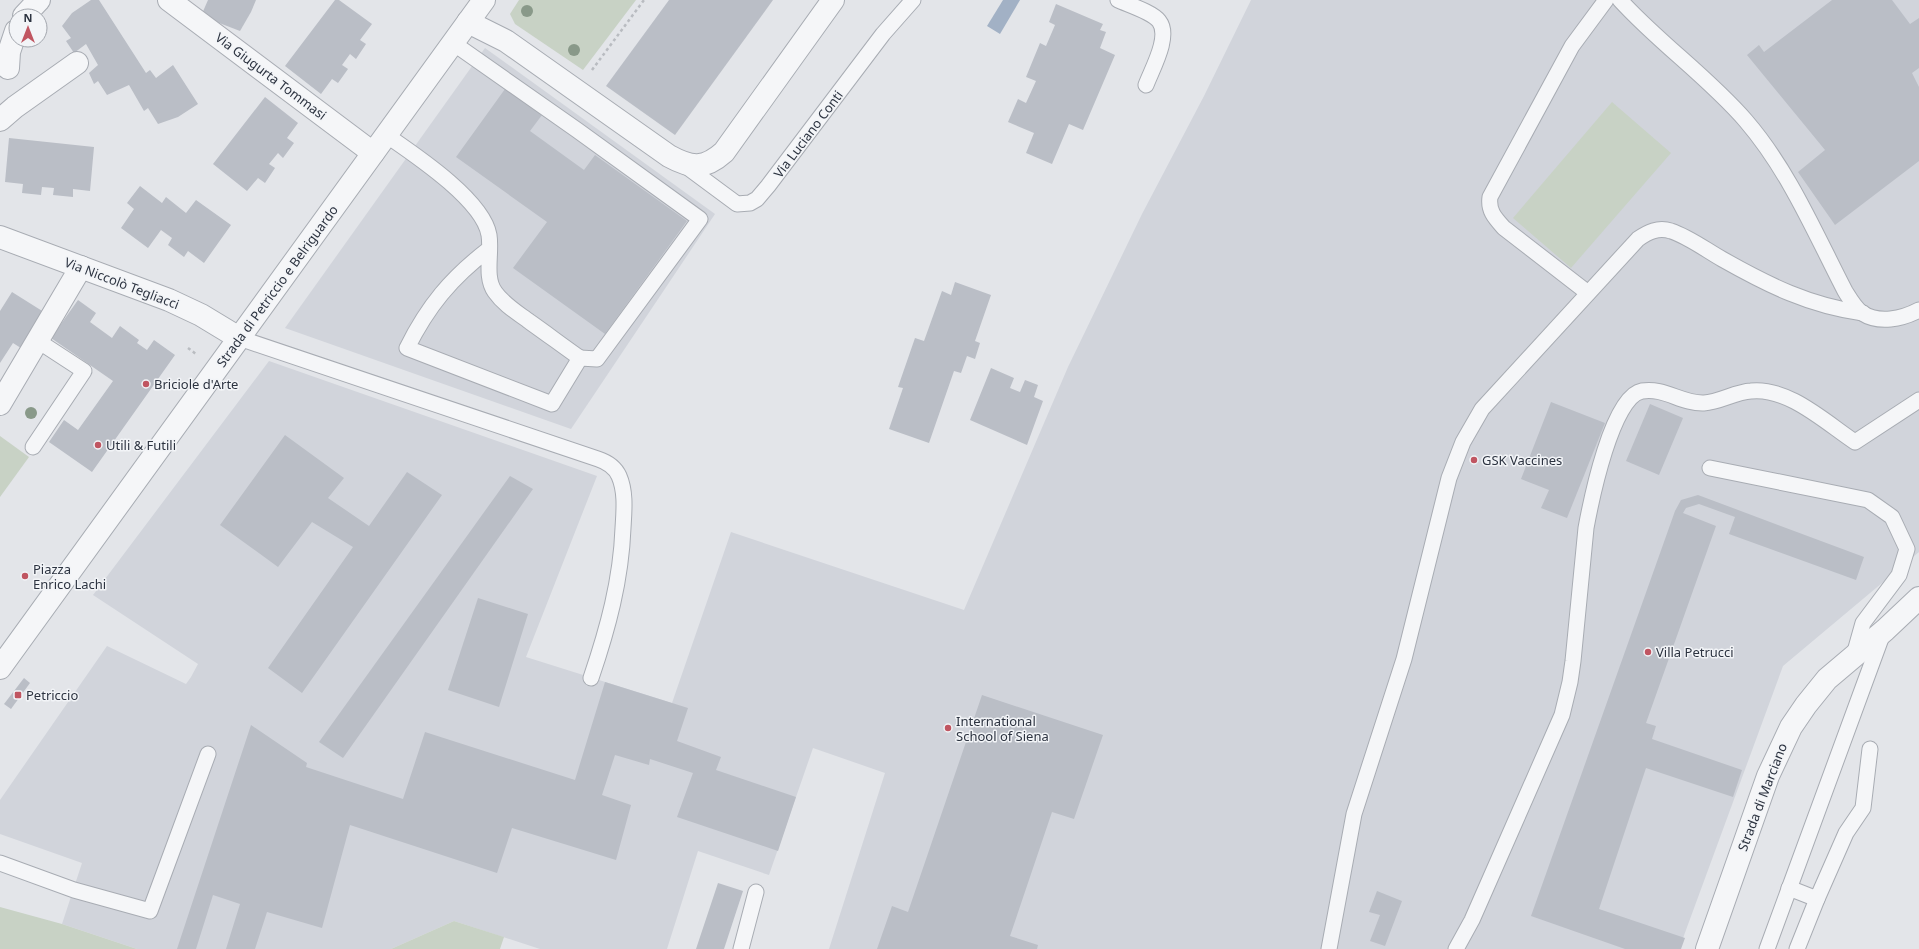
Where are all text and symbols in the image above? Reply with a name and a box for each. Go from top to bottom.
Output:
north arrow [8,8,48,48]
text: N [24,10,32,25]
street label: Via Giugurta Tommasi [212,28,330,124]
street label: Via Luciano Conti [769,87,847,181]
street label: Strada di Petriccio e Belriguardo [212,201,342,371]
street label: Via Niccolò Tegliacci [62,253,182,313]
place label: Briciole d'Arte [154,375,238,393]
marker: Briciole d'Arte [141,379,151,389]
place label: Utili & Futili [106,436,176,454]
marker: Utili & Futili [93,440,103,450]
place label: GSK Vaccines [1482,451,1562,469]
marker: GSK Vaccines [1469,455,1479,465]
place label: Piazza Enrico Lachi [33,560,106,593]
marker: Piazza Enrico Lachi [20,571,30,581]
place label: Villa Petrucci [1656,643,1734,661]
marker: Villa Petrucci [1643,647,1653,657]
place label: Petriccio [26,686,78,704]
marker: Petriccio [13,690,23,700]
place label: International School of Siena [956,712,1049,745]
marker: International School of Siena [943,723,953,733]
street label: Strada di Marciano [1733,740,1791,854]

